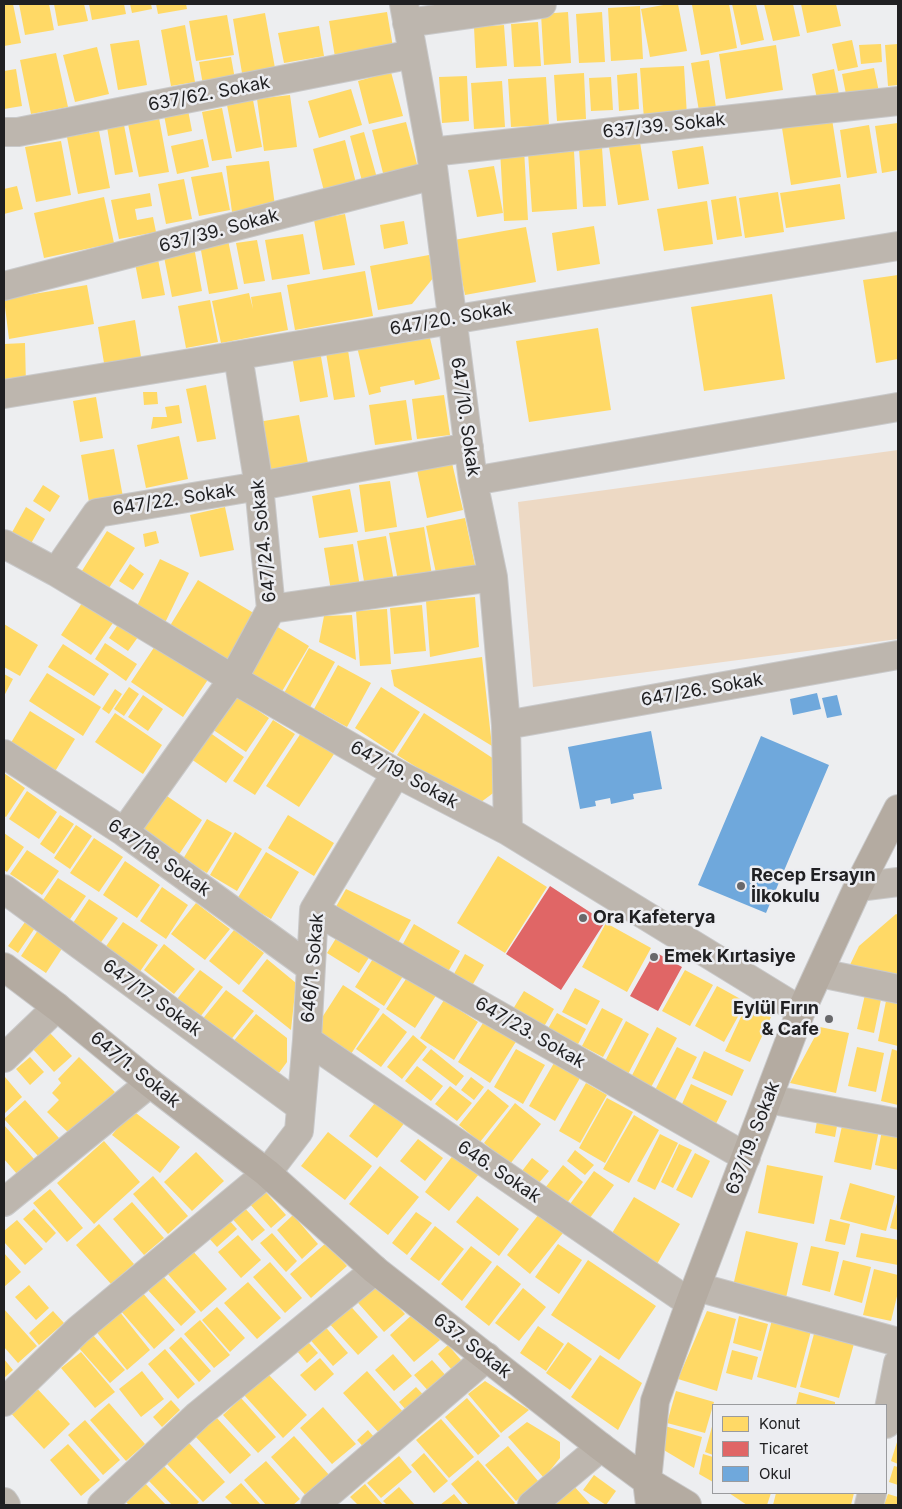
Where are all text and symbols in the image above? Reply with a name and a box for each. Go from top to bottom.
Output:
street label: 637/62. Sokak [146,72,272,116]
street label: 637/39. Sokak [602,109,726,143]
street label: 637/39. Sokak [157,205,281,257]
street label: 647/20. Sokak [388,298,514,340]
street label: 647/10. Sokak [446,356,484,478]
street label: 647/24. Sokak [247,478,281,604]
street label: 647/22. Sokak [111,480,237,520]
street label: 647/26. Sokak [639,669,765,711]
street label: 647/19. Sokak [346,736,462,814]
street label: 647/18. Sokak [104,815,214,901]
place label: Recep Ersayın İlkokulu [751,865,876,908]
marker: Recep Ersayın İlkokulu [735,880,747,892]
place label: Ora Kafeterya [593,907,715,929]
street label: 646/1. Sokak [297,912,329,1024]
marker: Ora Kafeterya [577,912,589,924]
place label: Emek Kırtasiye [664,946,796,968]
marker: Emek Kırtasiye [648,951,660,963]
street label: 647/17. Sokak [98,955,206,1041]
street label: 647/23. Sokak [471,993,589,1073]
place label: Eylül Fırın & Cafe [733,998,819,1040]
marker: Eylül Fırın & Cafe [823,1013,835,1025]
street label: 647/1. Sokak [86,1027,184,1113]
street label: 637/19. Sokak [722,1078,784,1198]
street label: 646. Sokak [453,1136,545,1208]
street label: 637. Sokak [429,1309,515,1383]
legend [712,1404,887,1494]
text: Konut [759,1414,800,1433]
text: Ticaret [759,1439,809,1458]
text: Okul [759,1464,791,1483]

